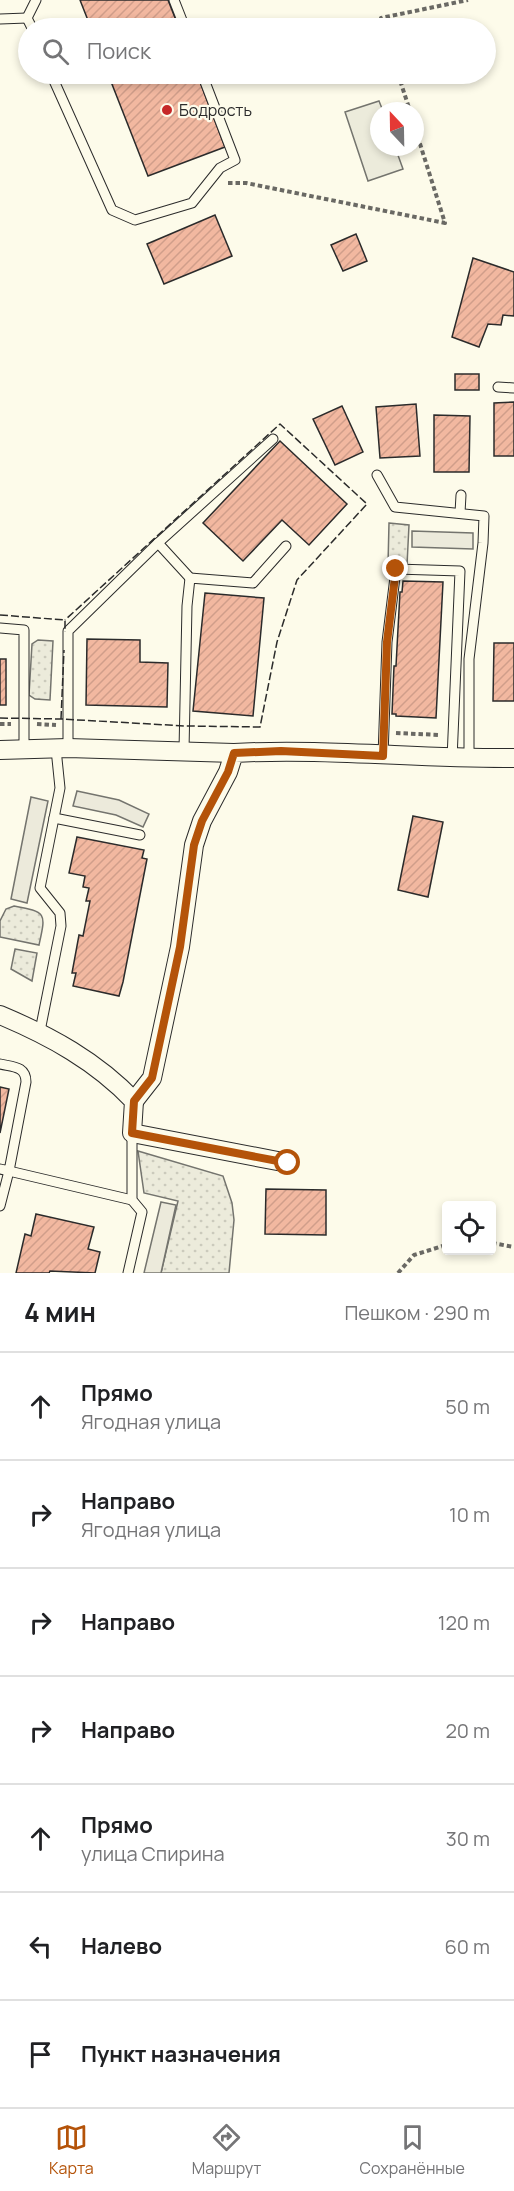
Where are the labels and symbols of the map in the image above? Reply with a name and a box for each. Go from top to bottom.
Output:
place label: Бодрость [179,99,252,121]
north arrow [370,102,424,156]
marker: Бодрость [160,103,174,117]
route end [382,555,408,581]
route start [274,1149,300,1175]

